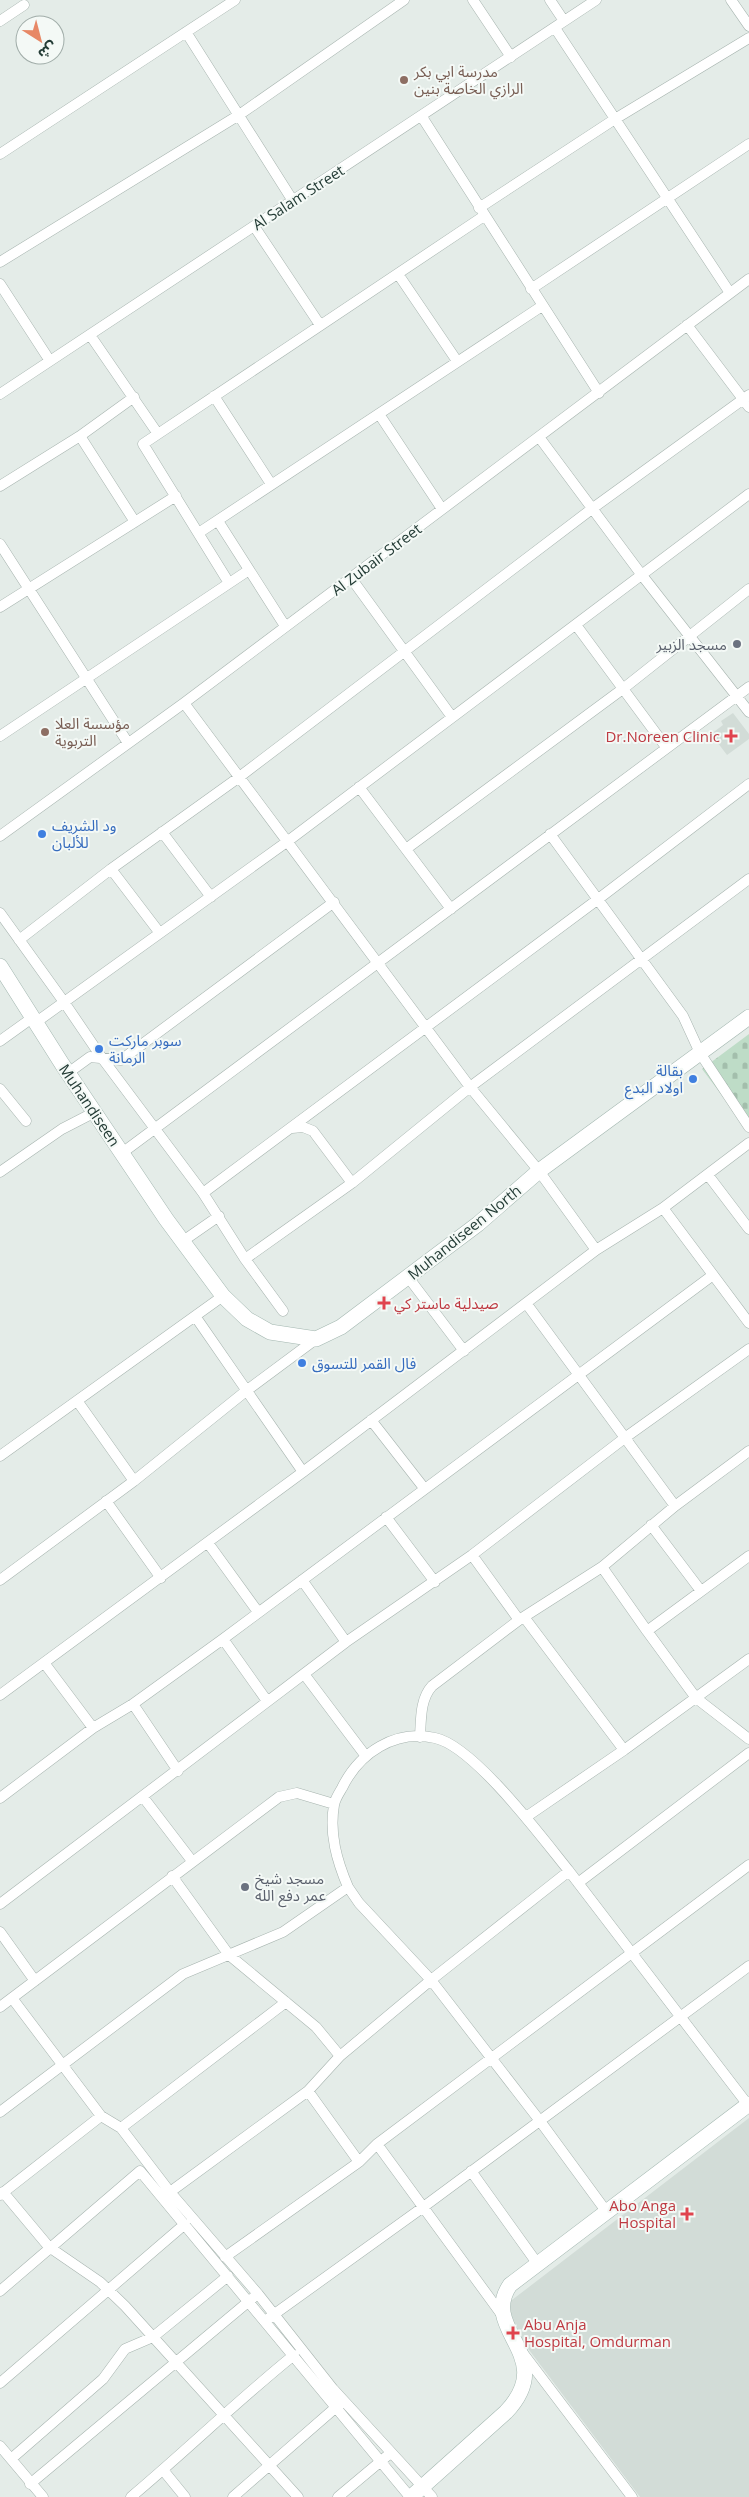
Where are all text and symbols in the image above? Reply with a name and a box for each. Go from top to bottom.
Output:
north arrow [15,15,65,65]
text: ش [35,38,61,64]
place label: مدرسة ابي بكر الرازي الخاصة بنين [413,61,523,100]
marker: مدرسة ابي بكر الرازي الخاصة بنين [398,74,410,86]
street label: Al Salam Street [248,160,348,234]
street label: Al Zubair Street [327,518,425,600]
place label: مسجد الزبير [655,634,727,654]
marker: مسجد الزبير [731,638,743,650]
place label: مؤسسة العلا التربوية [55,713,130,750]
marker: مؤسسة العلا التربوية [39,726,51,738]
place label: Dr.Noreen Clinic [605,726,720,746]
marker: Dr.Noreen Clinic [724,729,738,743]
place label: ود الشريف للألبان [52,815,116,852]
marker: ود الشريف للألبان [36,828,48,840]
place label: سوبر ماركت الرمانة [109,1030,182,1067]
marker: سوبر ماركت الرمانة [93,1043,105,1055]
street label: Muhandiseen [55,1060,125,1150]
place label: بقالة اولاد البدع [625,1060,683,1100]
marker: بقالة اولاد البدع [687,1073,699,1085]
street label: Muhandiseen North [403,1180,525,1284]
place label: صيدلية ماستر كي [394,1293,498,1315]
marker: صيدلية ماستر كي [378,1297,390,1309]
place label: فال القمر للتسوق [312,1353,417,1373]
marker: فال القمر للتسوق [296,1357,308,1369]
place label: مسجد شيخ عمر دفع الله [255,1868,326,1908]
marker: مسجد شيخ عمر دفع الله [239,1881,251,1893]
place label: Abo Anga Hospital [609,2195,676,2232]
marker: Abo Anga Hospital [680,2207,694,2221]
place label: Abu Anja Hospital, Omdurman [524,2314,671,2351]
marker: Abu Anja Hospital, Omdurman [506,2326,520,2340]

